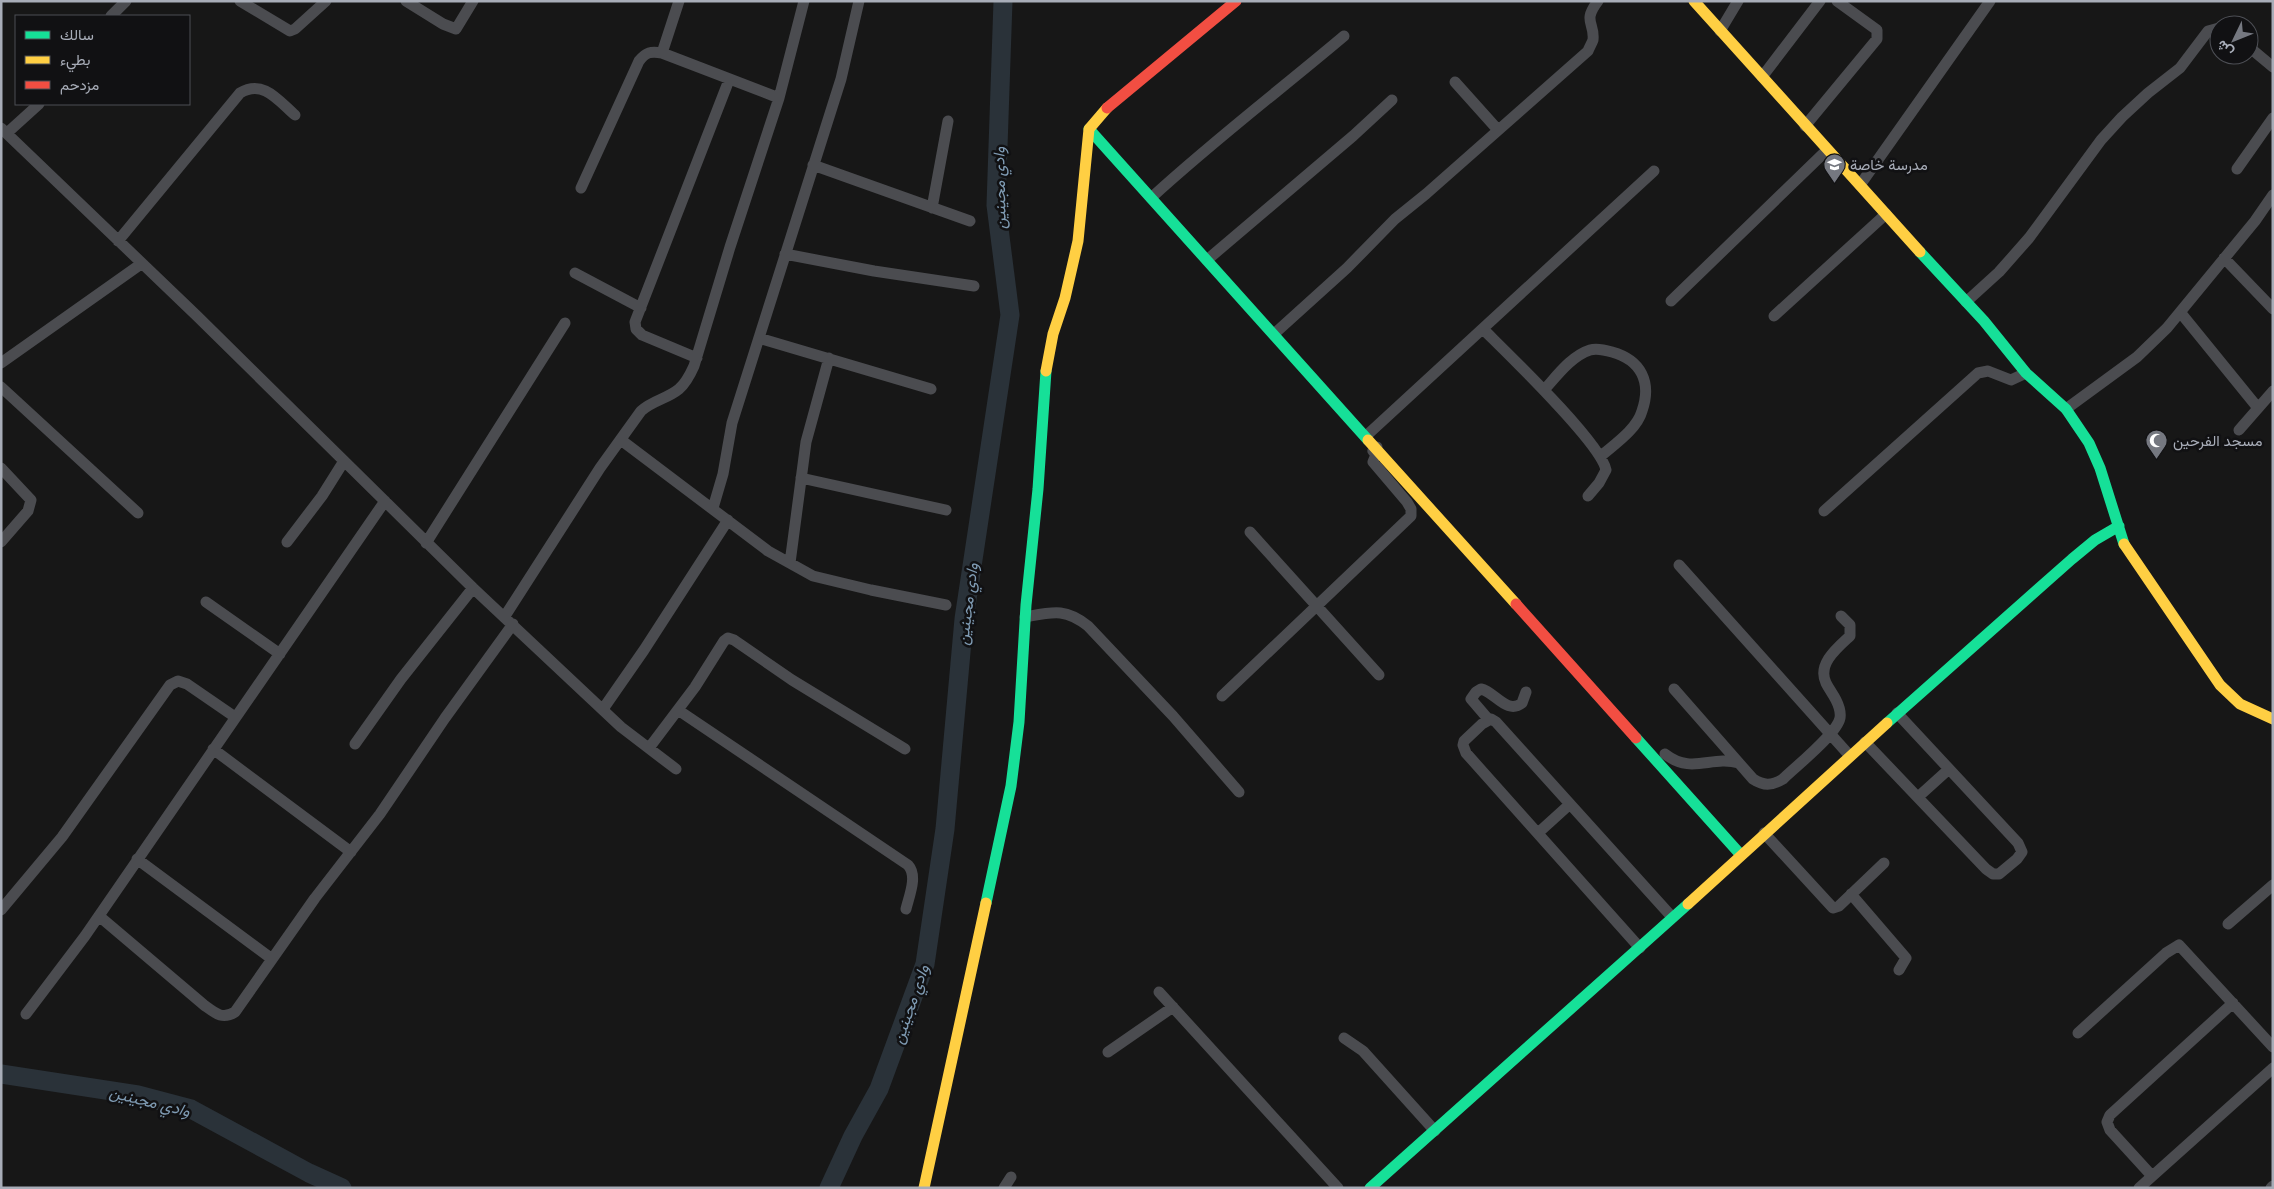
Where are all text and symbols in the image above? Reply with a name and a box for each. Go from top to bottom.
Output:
legend [15,15,190,105]
north arrow [2209,15,2259,65]
text: سالك [60,25,94,44]
text: ش [2212,36,2237,61]
text: بطيء [60,50,90,73]
text: مزدحم [60,75,99,95]
water label: وادي مجينين [988,147,1014,229]
school or university icon: مدرسة خاصة [1822,153,1846,184]
place label: مدرسة خاصة [1850,155,1928,174]
mosque icon: مسجد الفرحين [2145,429,2169,460]
place label: مسجد الفرحين [2173,431,2262,451]
water label: وادي مجينين [952,562,986,647]
water label: وادي مجينين [887,962,937,1048]
water label: وادي مجينين [107,1081,192,1125]

